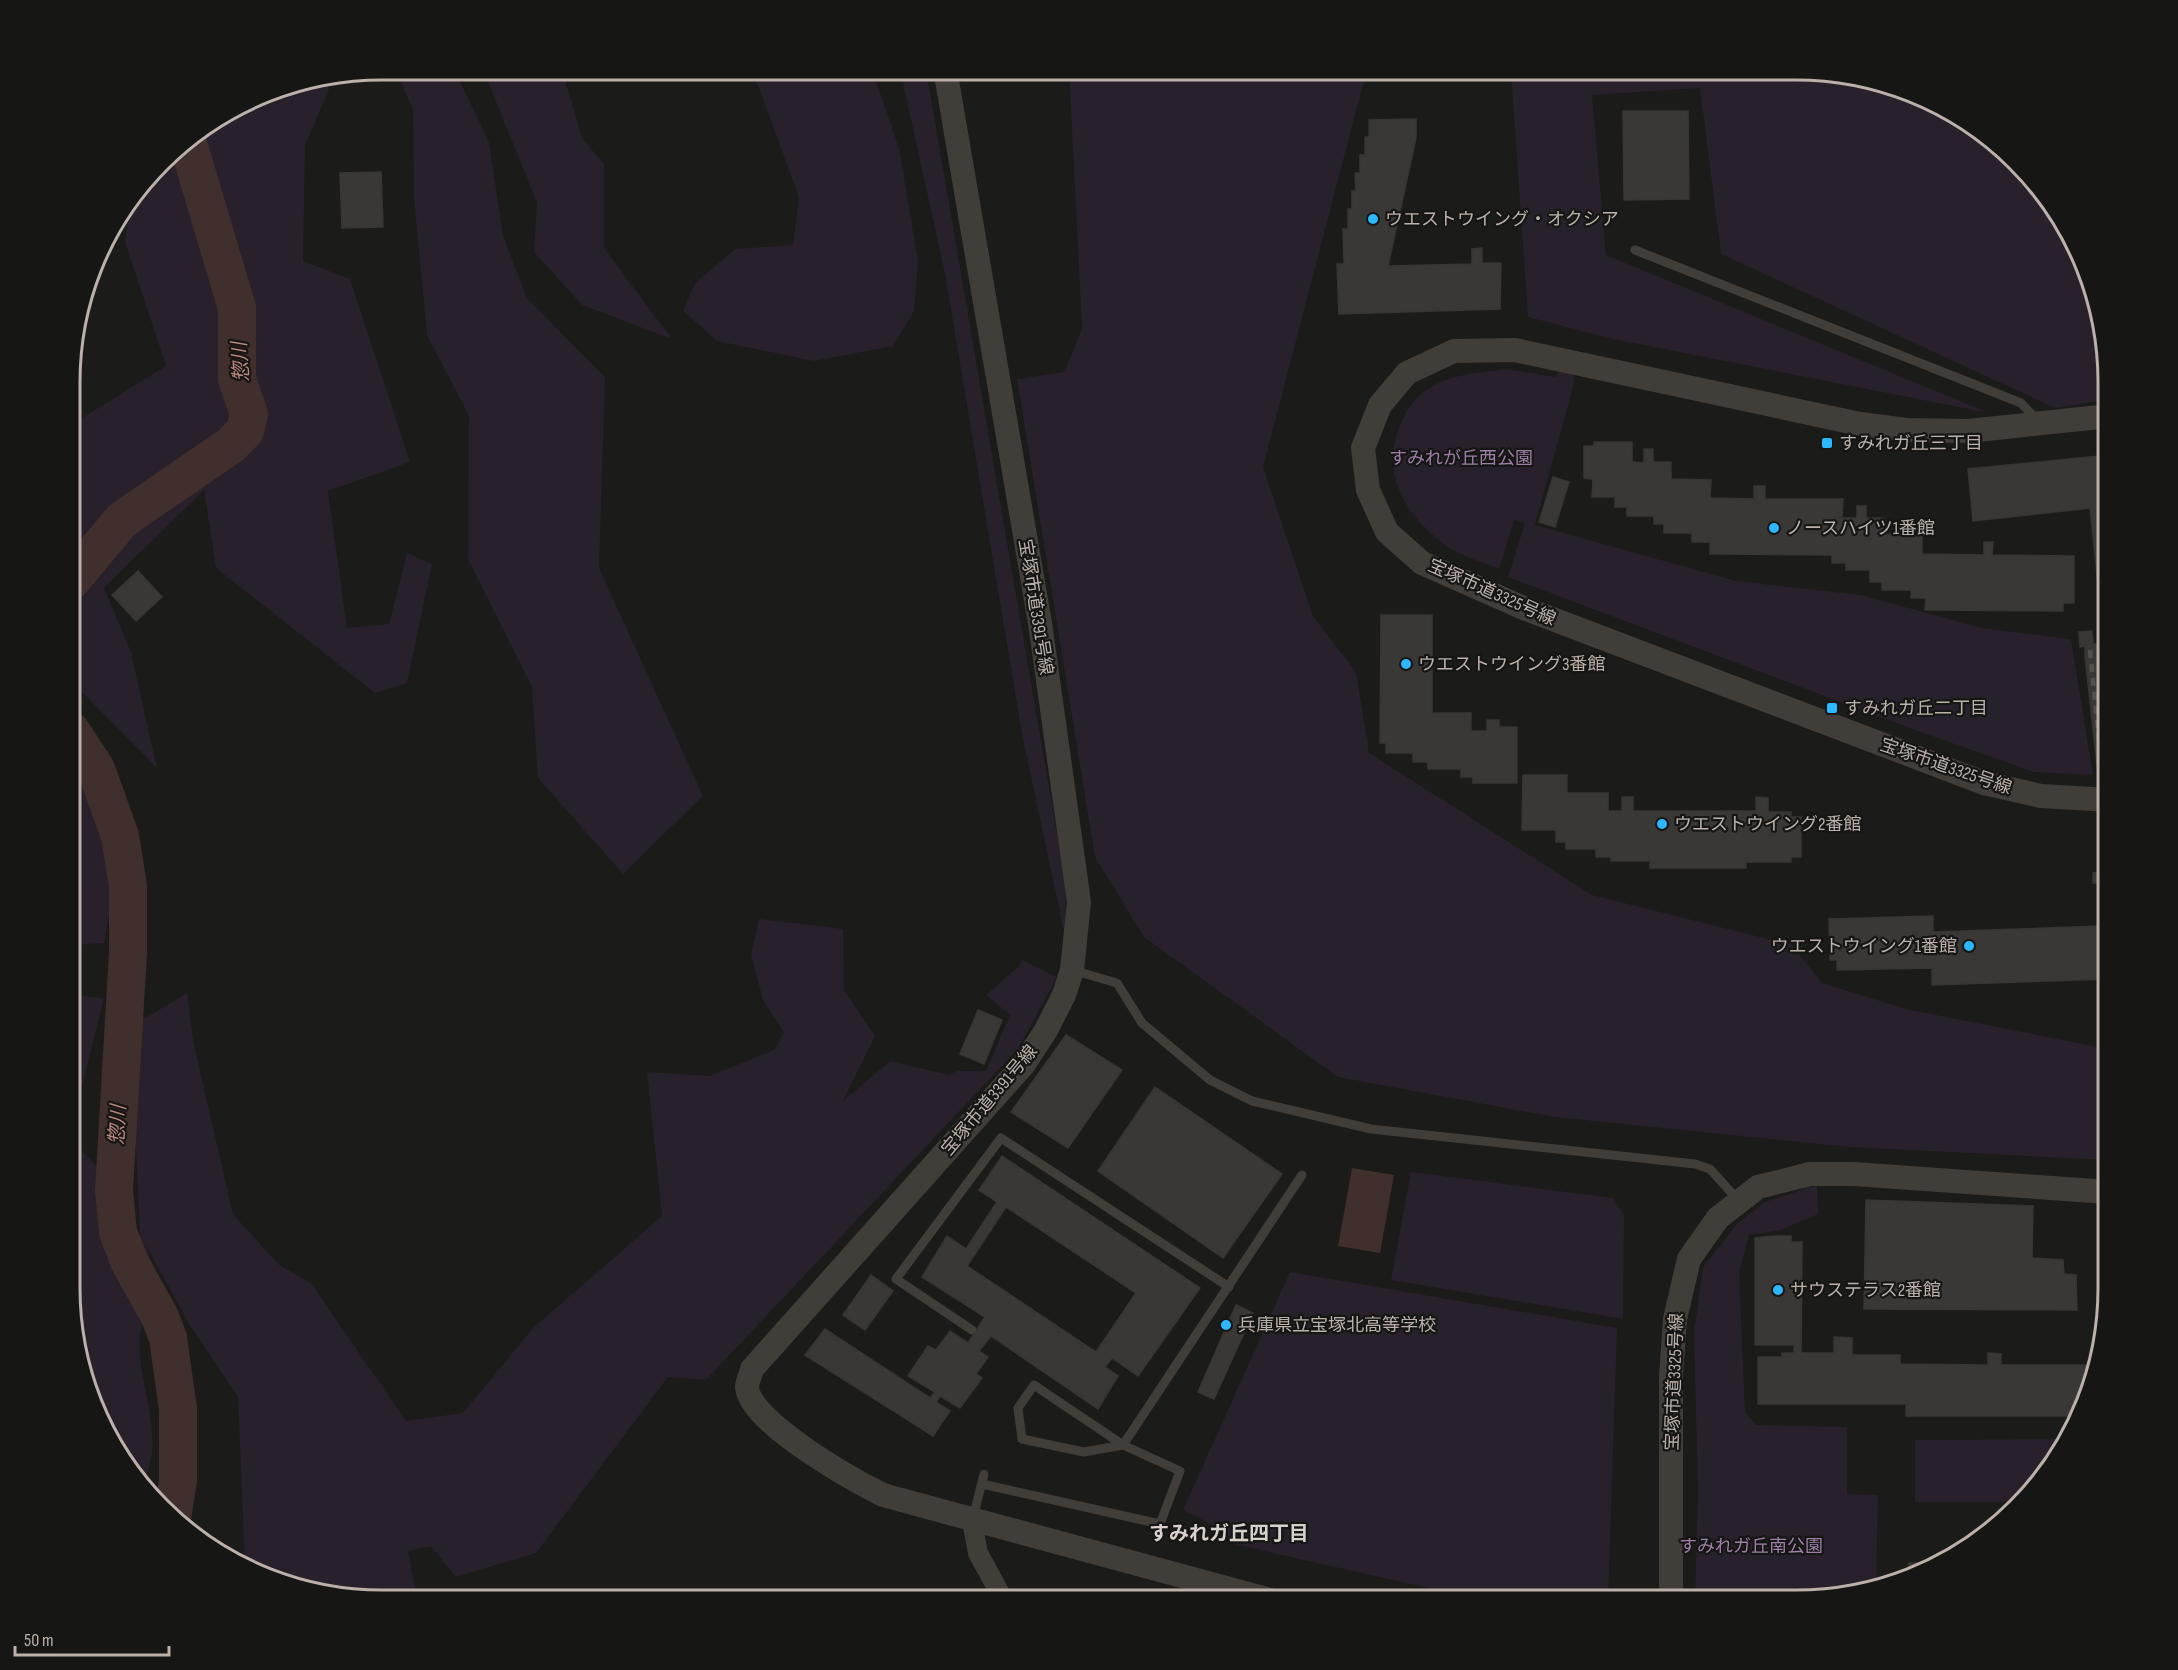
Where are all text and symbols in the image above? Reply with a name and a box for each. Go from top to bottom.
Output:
place label: ウエストウイング・オクシア [1385,209,1619,230]
marker: ウエストウイング・オクシア [1366,212,1380,226]
water label: 惣川 [227,339,254,383]
place label: すみれガ丘三丁目 [1839,433,1983,454]
marker: すみれガ丘三丁目 [1820,436,1834,450]
park label: すみれが丘西公園 [1389,448,1533,469]
place label: ノースハイツ1番館 [1786,518,1935,539]
marker: ノースハイツ1番館 [1767,521,1781,535]
street label: 宝塚市道3391号線 [1014,538,1057,677]
street label: 宝塚市道3325号線 [1425,555,1559,630]
place label: ウエストウイング3番館 [1418,654,1606,675]
marker: ウエストウイング3番館 [1399,657,1413,671]
place label: すみれガ丘二丁目 [1844,698,1988,719]
marker: すみれガ丘二丁目 [1825,701,1839,715]
street label: 宝塚市道3325号線 [1877,734,2014,799]
place label: ウエストウイング2番館 [1674,814,1861,835]
marker: ウエストウイング2番館 [1655,817,1669,831]
place label: ウエストウイング1番館 [1771,936,1957,957]
marker: ウエストウイング1番館 [1962,939,1976,953]
street label: 宝塚市道3391号線 [937,1041,1042,1160]
water label: 惣川 [105,1102,131,1146]
place label: サウステラス2番館 [1790,1280,1941,1301]
marker: サウステラス2番館 [1771,1283,1785,1297]
street label: 宝塚市道3325号線 [1662,1313,1687,1451]
place label: 兵庫県立宝塚北高等学校 [1238,1315,1436,1336]
marker: 兵庫県立宝塚北高等学校 [1219,1318,1233,1332]
district label: すみれガ丘四丁目 [1149,1522,1309,1546]
park label: すみれガ丘南公園 [1679,1536,1823,1557]
scale bar [15,1619,170,1657]
text: 50 m [24,1630,54,1651]

